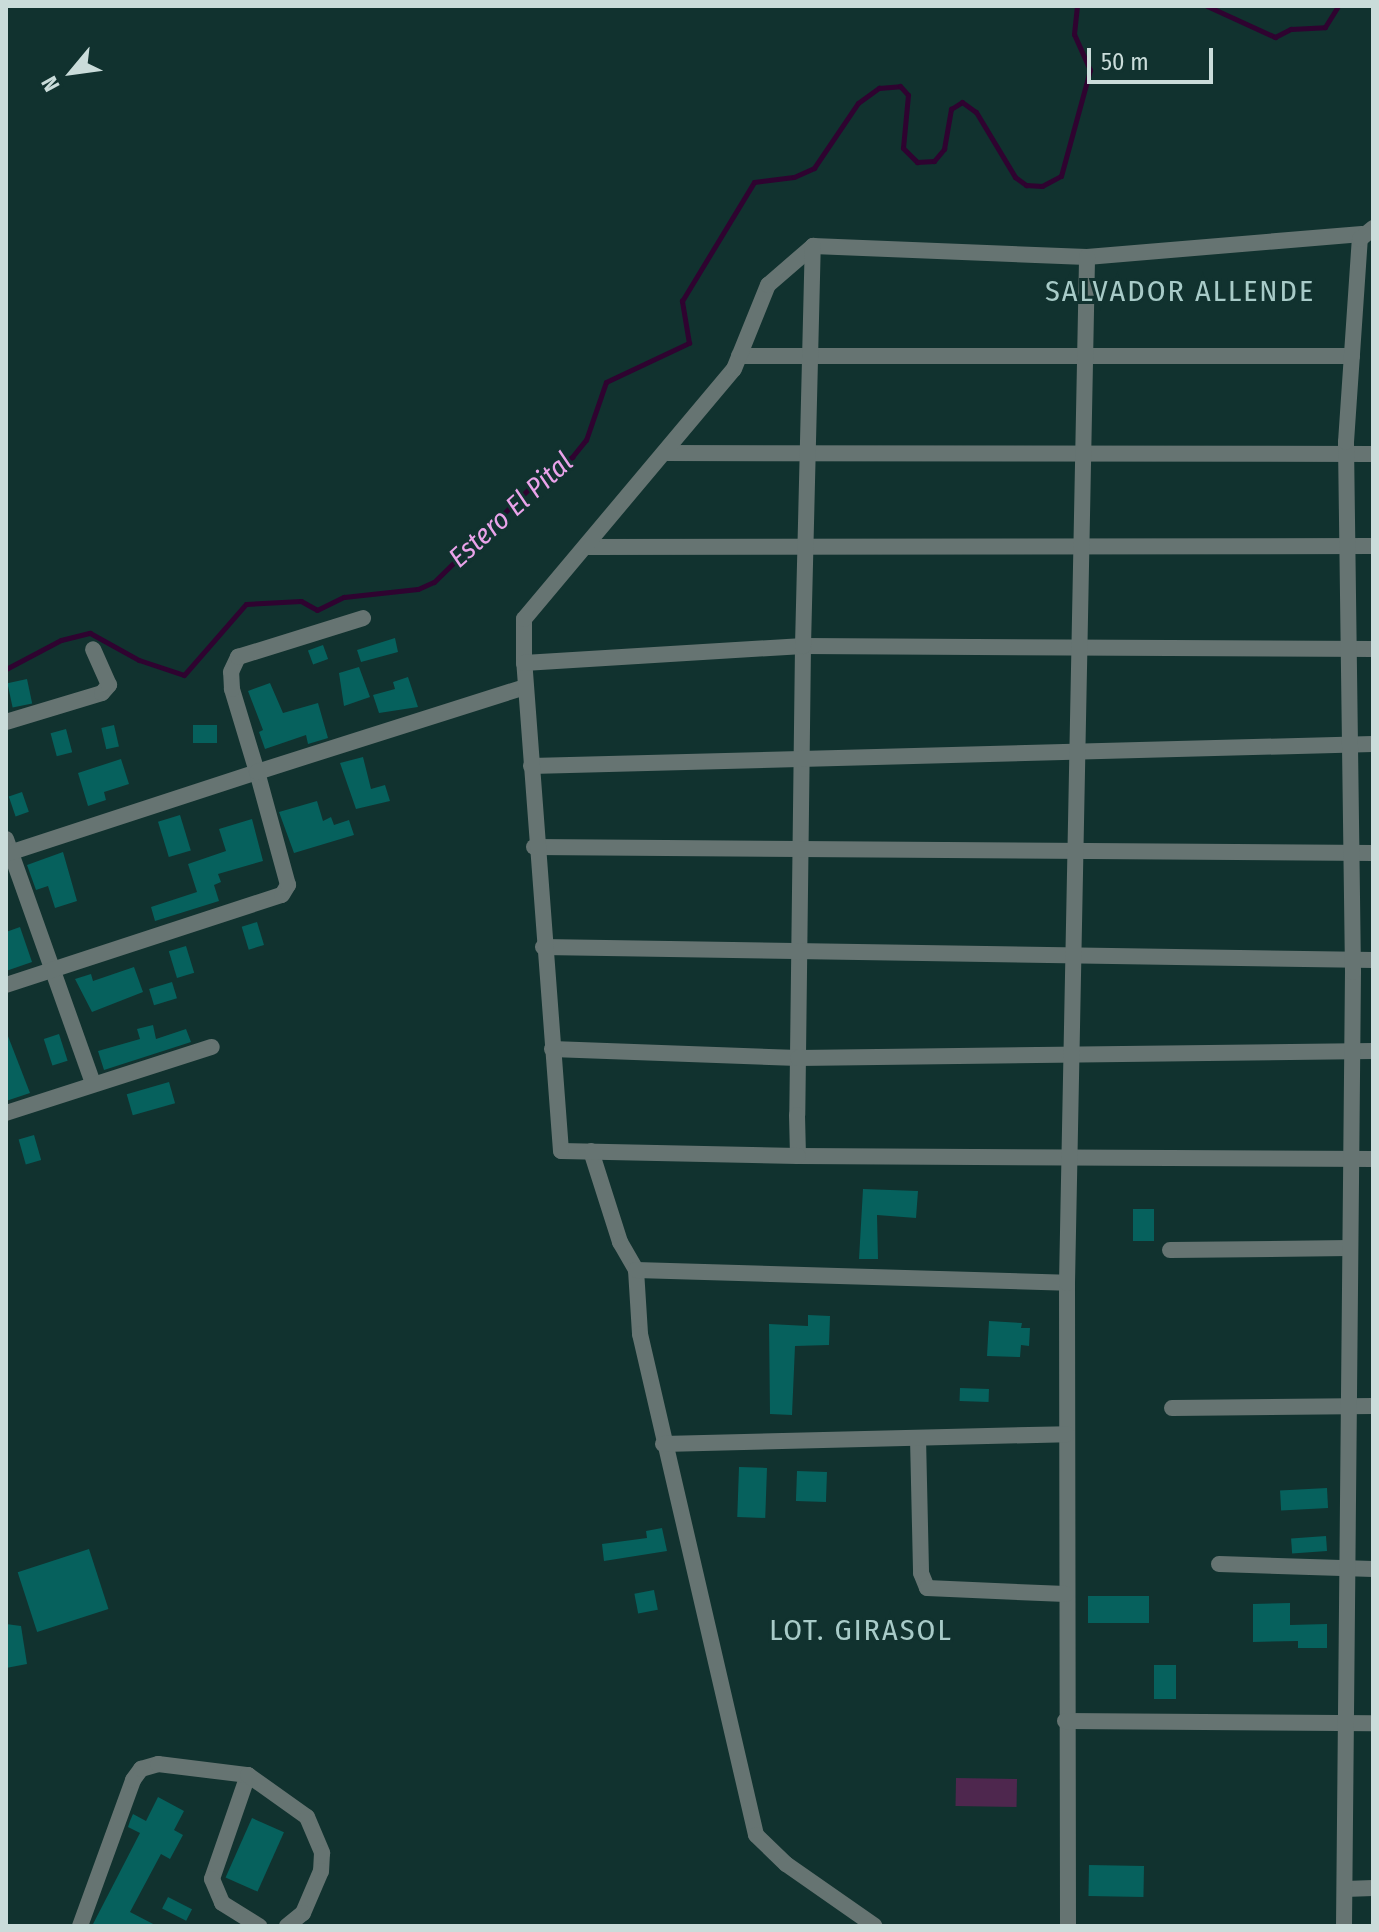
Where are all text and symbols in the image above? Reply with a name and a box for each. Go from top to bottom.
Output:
north arrow [32,32,112,112]
scale bar [1091,32,1217,82]
text: 50 m [1101,48,1149,76]
text: N [36,72,66,96]
district label: SALVADOR ALLENDE [1045,273,1315,309]
water label: Estero El Pital [442,445,580,575]
district label: LOT. GIRASOL [769,1612,953,1648]

